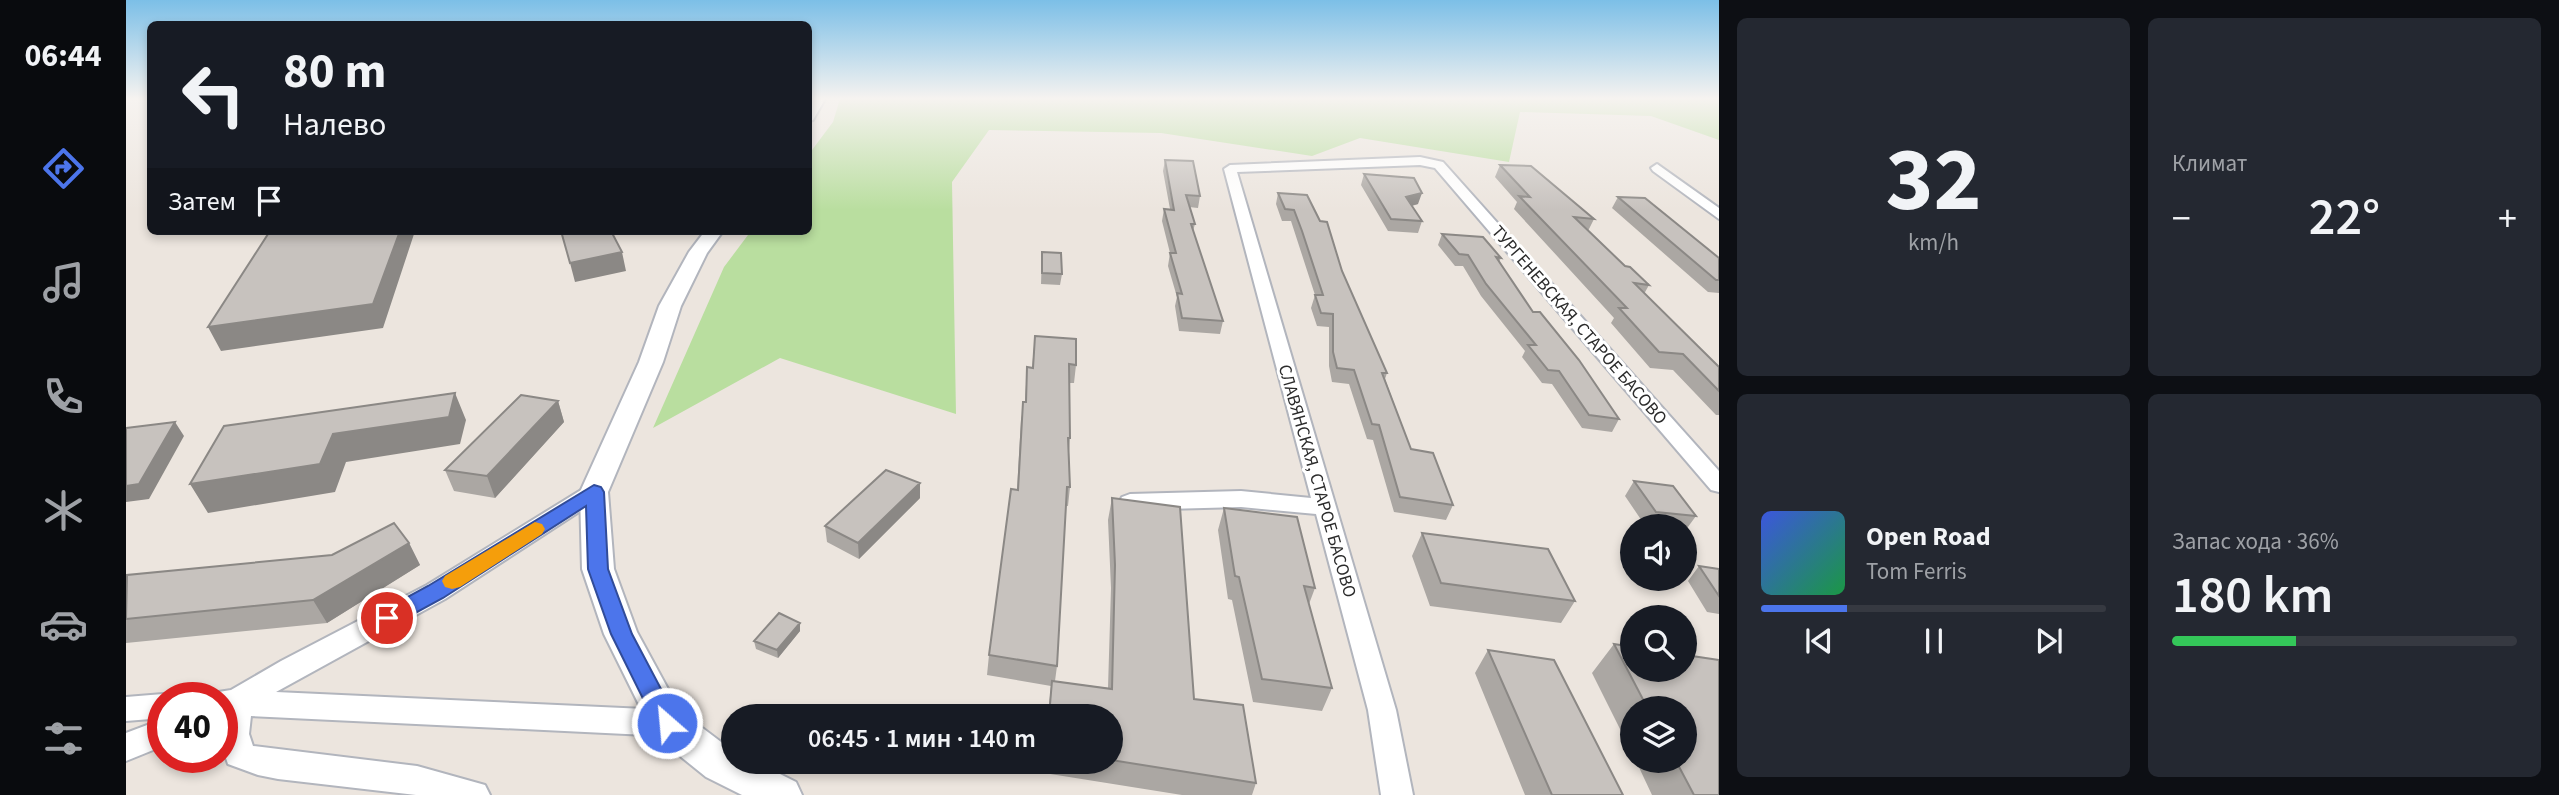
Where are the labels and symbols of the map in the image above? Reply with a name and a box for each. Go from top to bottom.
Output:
street label: ТУРГЕНЕВСКАЯ, СТАРОЕ БАСОВО [1485,220,1673,430]
street label: СЛАВЯНСКАЯ, СТАРОЕ БАСОВО [1272,361,1362,601]
pin [357,588,417,648]
speed limit sign: 40 [147,682,238,773]
position arrow [630,686,704,760]

